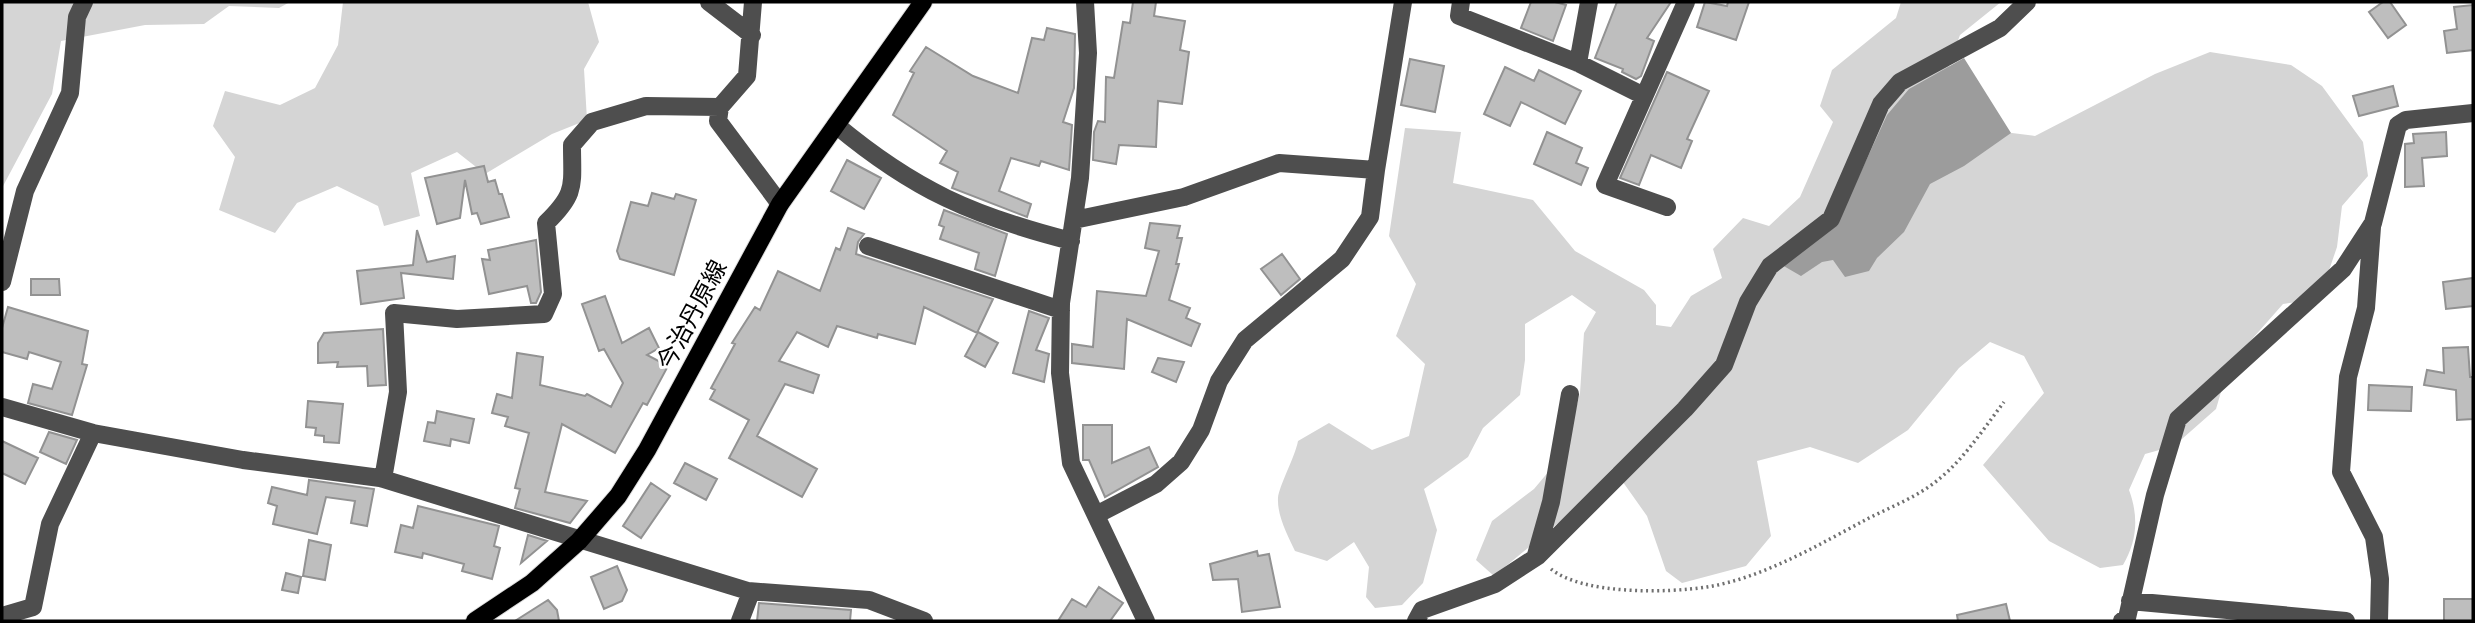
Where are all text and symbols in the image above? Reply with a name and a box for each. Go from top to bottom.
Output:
street label: 今治丹原線 [650,255,732,374]

